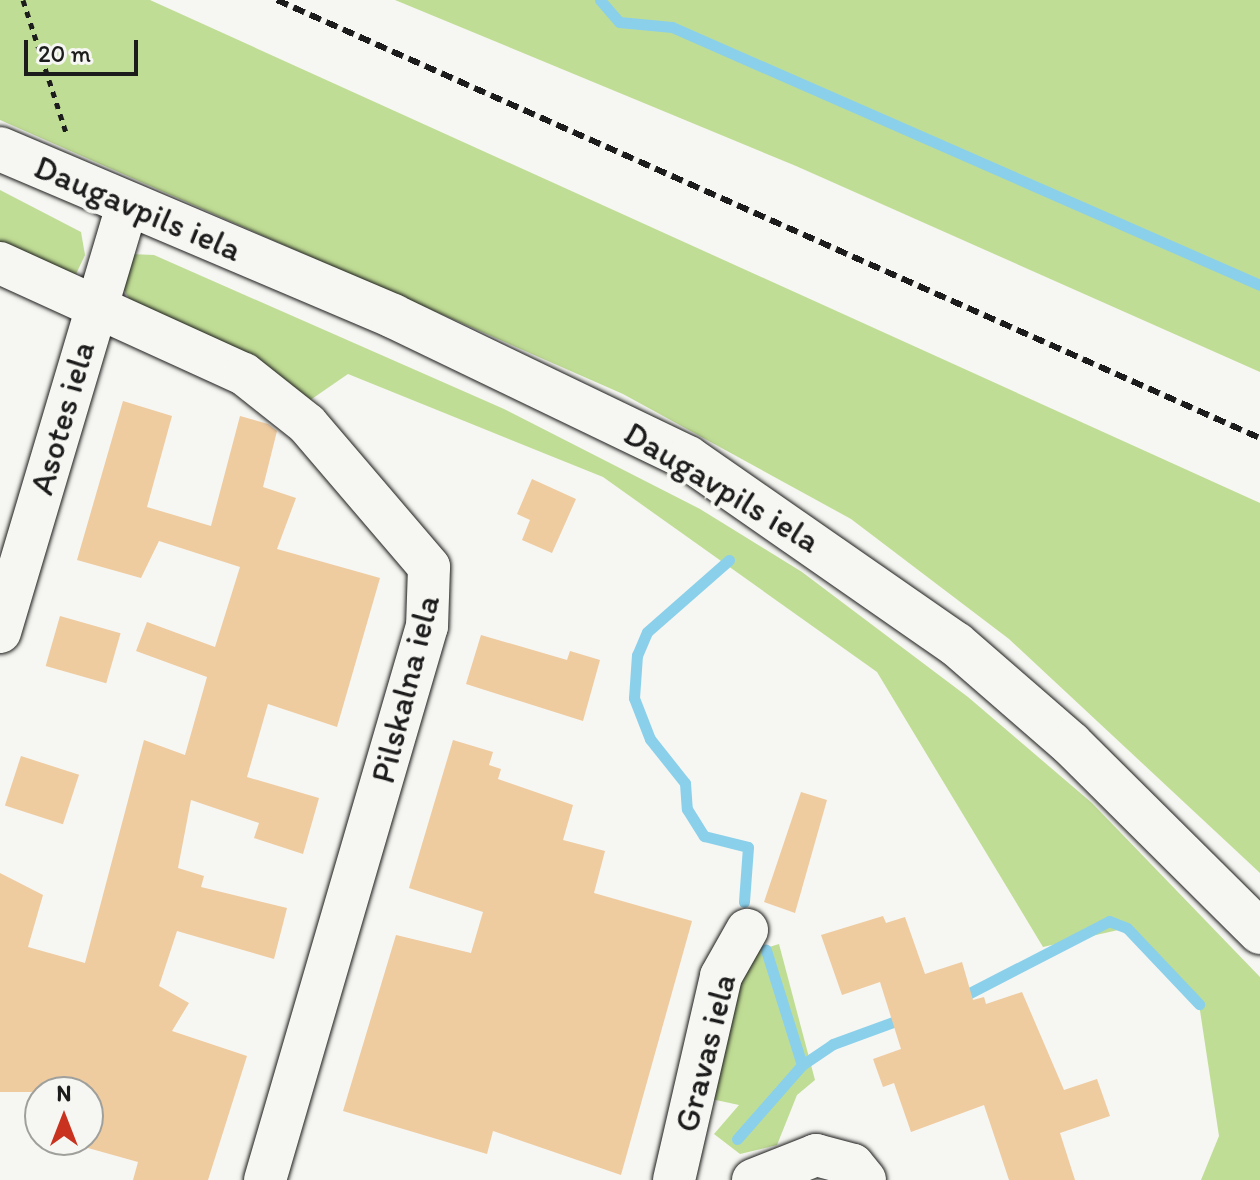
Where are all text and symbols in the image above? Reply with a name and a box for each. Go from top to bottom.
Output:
scale bar [28,24,142,74]
text: 20 m [38,39,91,68]
street label: Daugavpils iela [28,146,248,270]
street label: Asotes iela [21,336,103,500]
street label: Daugavpils iela [617,413,827,561]
street label: Pilskalna iela [362,591,448,787]
street label: Gravas iela [666,969,744,1137]
north arrow [24,1076,104,1156]
text: N [57,1080,71,1107]

